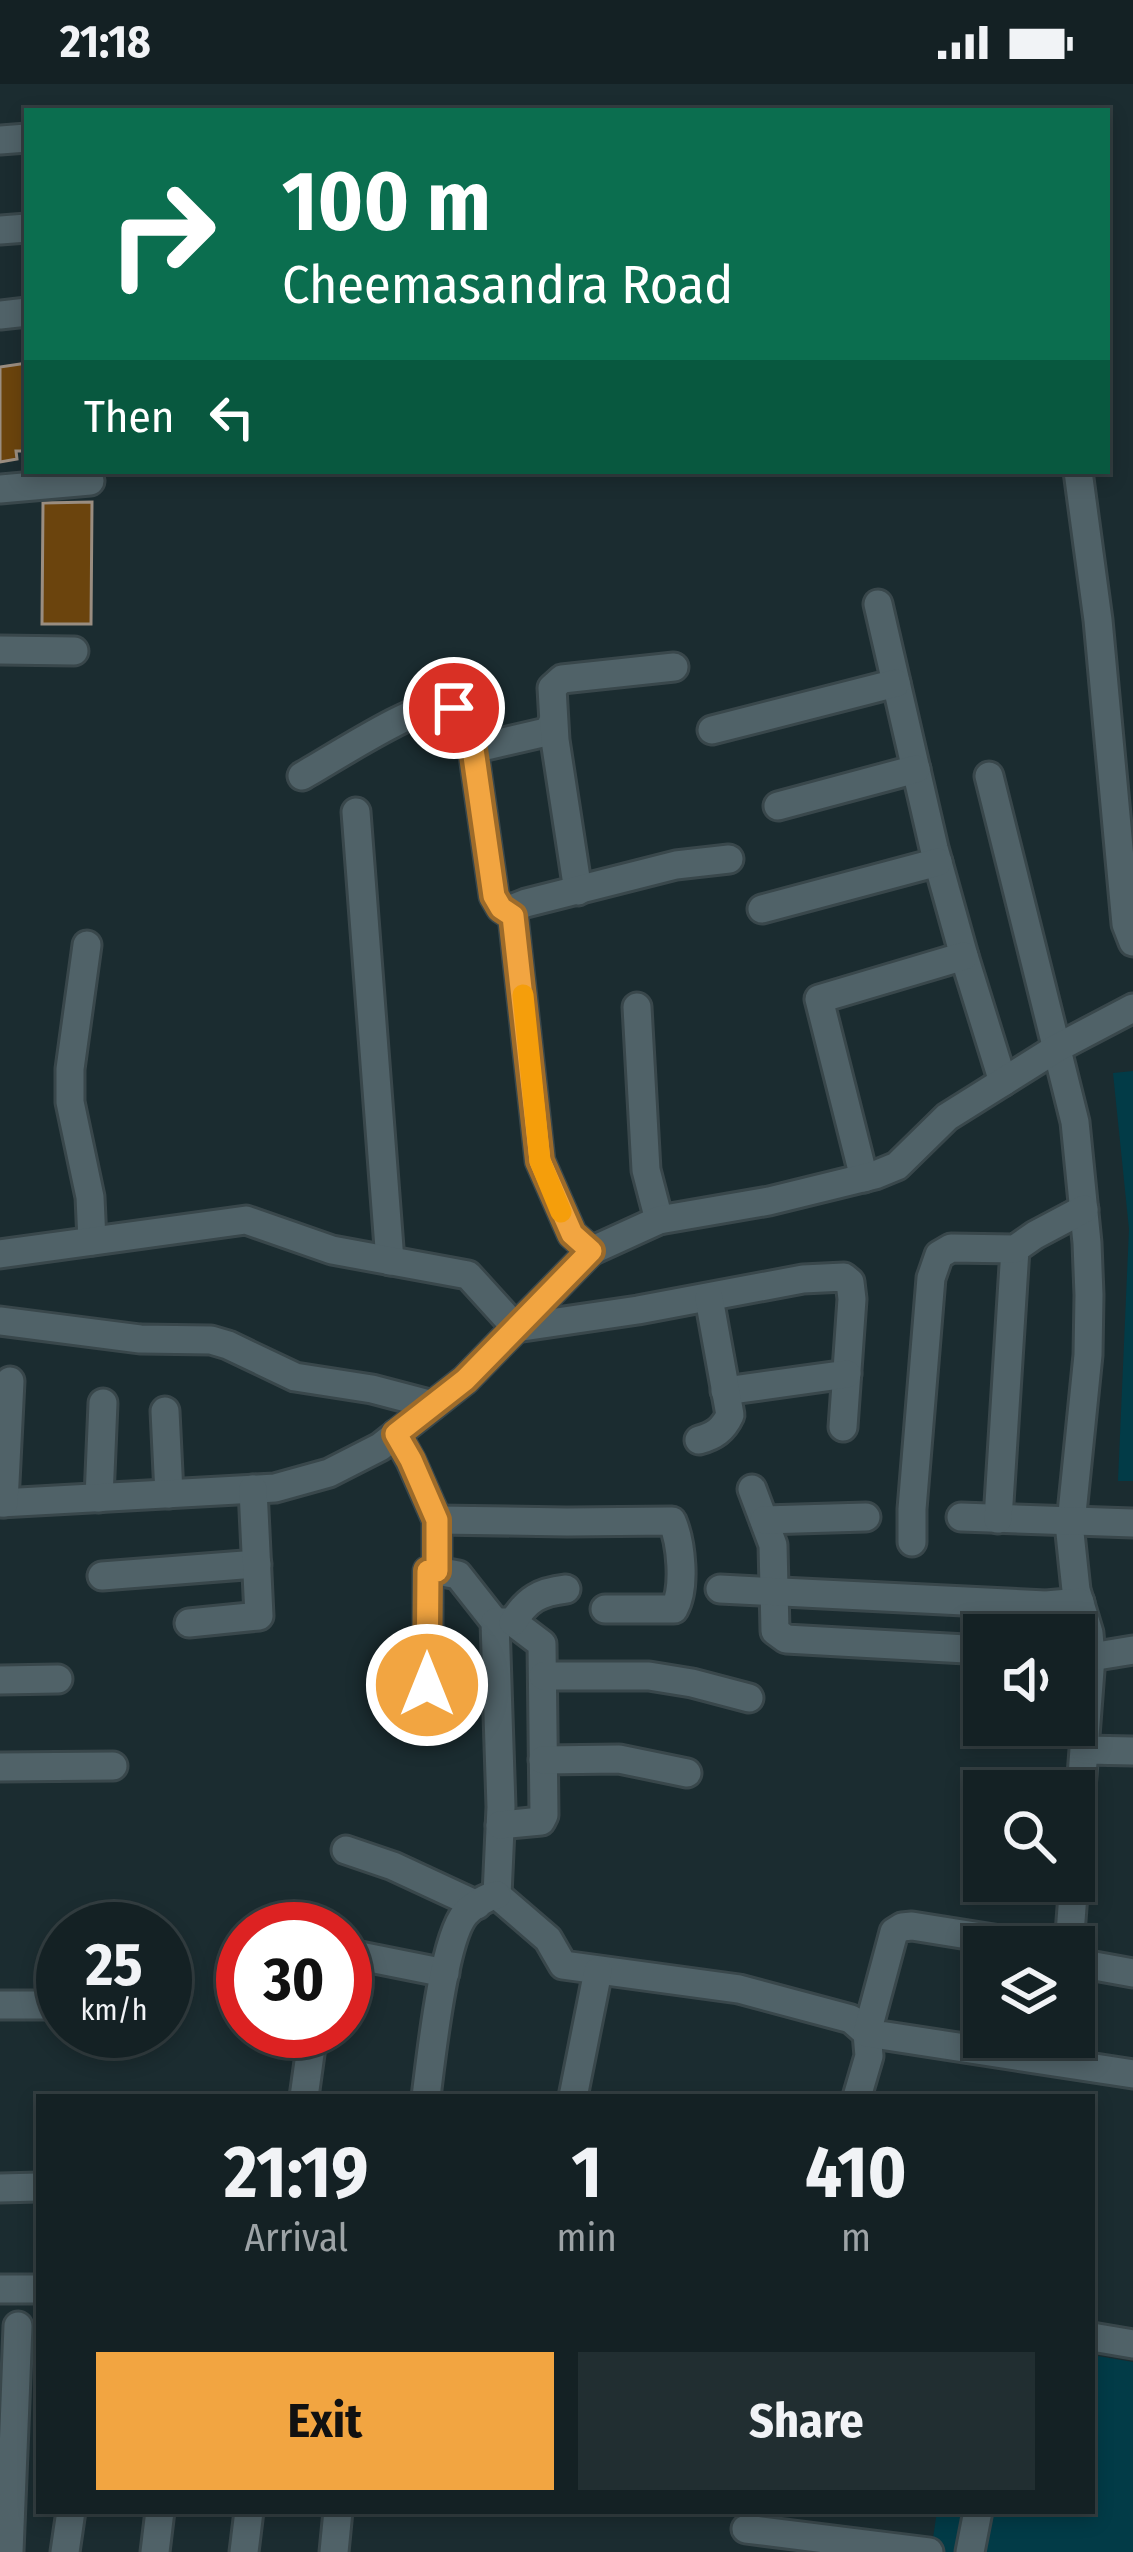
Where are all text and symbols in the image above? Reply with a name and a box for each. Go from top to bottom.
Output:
text: 21:18 [60,15,151,69]
text: 100 m [282,151,491,252]
icon: right [84,156,240,312]
text: Cheemasandra Road [282,253,733,317]
icon: left [199,384,265,450]
text: Then [84,390,175,444]
pin [403,657,505,759]
icon: arrive [421,675,487,741]
map controls [963,1614,1095,2058]
button: sound [963,1614,1095,1746]
position arrow [364,1622,490,1748]
button: search [963,1770,1095,1902]
speed limit sign: 30 [216,1902,372,2058]
button: layers [963,1926,1095,2058]
text: 25 [85,1929,143,2001]
text: km/h [81,1992,147,2028]
text: 21:19 [224,2130,368,2216]
text: 1 [571,2130,602,2216]
text: 410 [805,2130,907,2216]
text: Arrival [245,2215,348,2261]
text: min [556,2215,617,2261]
text: m [841,2215,871,2261]
button: Exit [96,2352,554,2490]
button: Share [578,2352,1035,2490]

